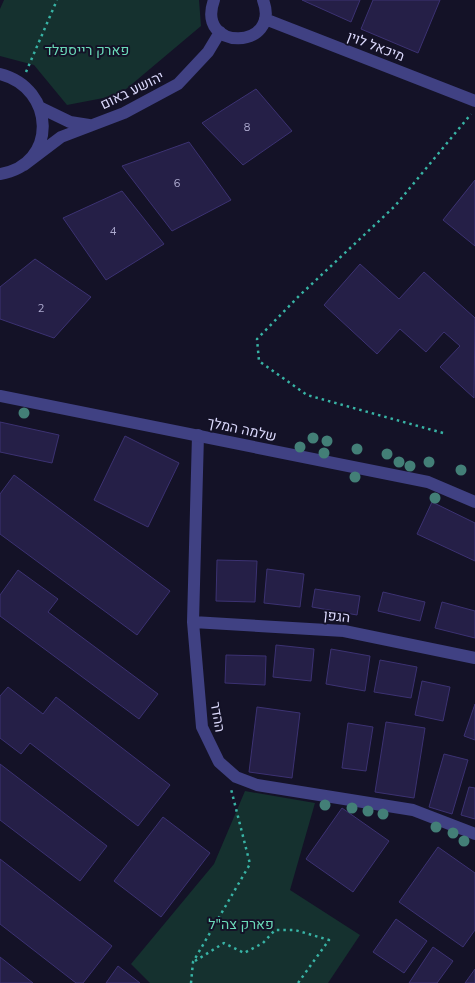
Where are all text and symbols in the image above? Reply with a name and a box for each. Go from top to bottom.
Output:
street label: מיכאל לוין [345,27,407,65]
park label: פארק רייספלד [45,41,129,59]
street label: יהושע באום [97,67,167,113]
house number: 8 [244,120,251,134]
house number: 6 [174,176,181,190]
house number: 4 [110,224,117,238]
house number: 2 [38,301,45,315]
street label: שלמה המלך [206,413,278,445]
street label: הגפן [323,606,351,626]
street label: ההדר [206,700,230,734]
park label: פארק צה"ל [208,915,274,933]

